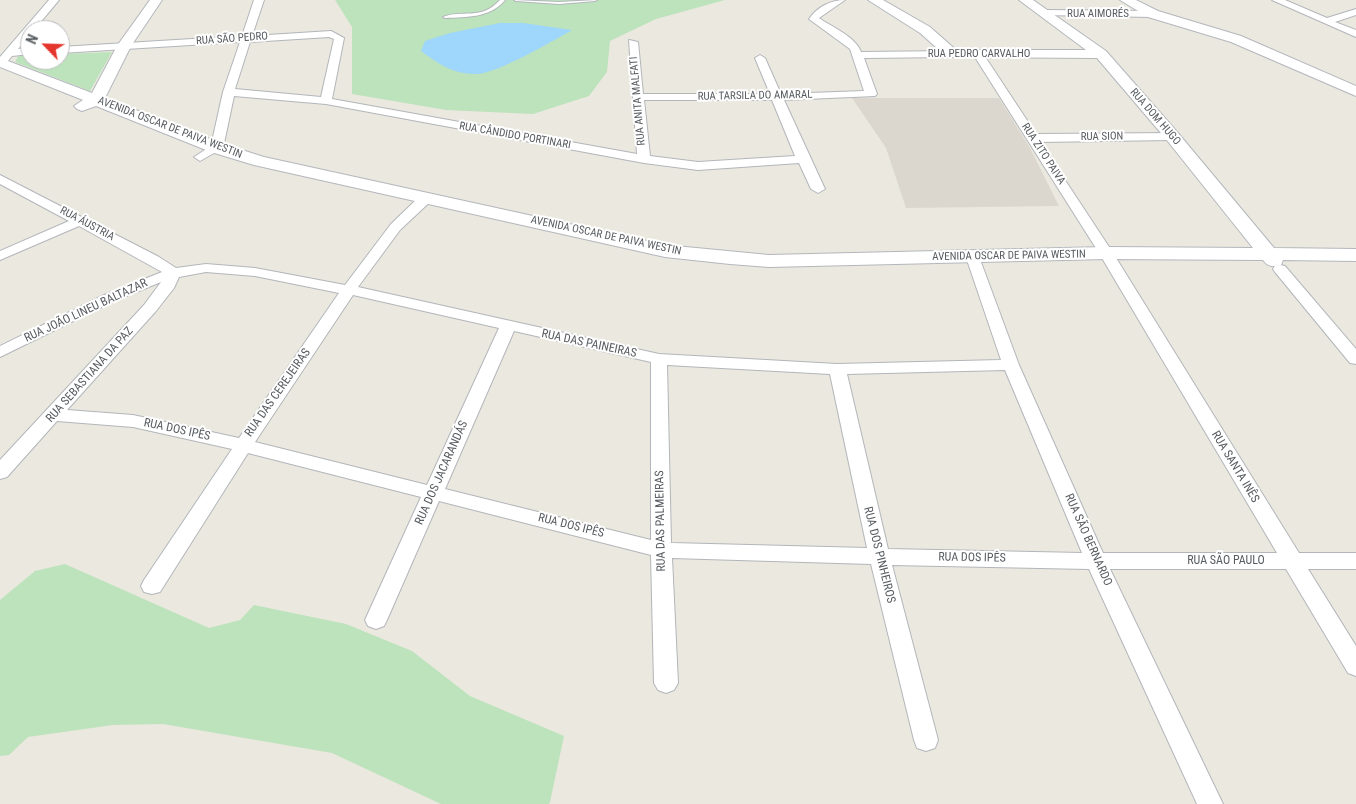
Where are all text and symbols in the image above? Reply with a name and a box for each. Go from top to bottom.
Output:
street label: RUA AIMORÉS [1067,7,1129,21]
north arrow [20,20,70,70]
street label: RUA SÃO PEDRO [196,30,268,48]
text: N [23,32,41,46]
street label: RUA PEDRO CARVALHO [928,47,1030,61]
street label: RUA ANITA MALFATI [628,56,648,146]
street label: RUA DOM HUGO [1127,86,1183,148]
street label: RUA TARSILA DO AMARAL [697,88,813,104]
street label: AVENIDA OSCAR DE PAIVA WESTIN [96,94,244,162]
street label: RUA CÂNDIDO PORTINARI [458,120,572,152]
street label: RUA ZITO PAIVA [1018,121,1068,187]
street label: RUA SION [1081,130,1123,144]
street label: RUA ÁUSTRIA [58,204,116,244]
street label: AVENIDA OSCAR DE PAIVA WESTIN [530,214,682,258]
street label: AVENIDA OSCAR DE PAIVA WESTIN [932,248,1086,264]
street label: RUA JOÃO LINEU BALTAZAR [22,276,150,346]
street label: RUA SEBASTIANA DA PAZ [43,324,137,426]
street label: RUA DAS PAINEIRAS [540,327,638,361]
street label: RUA DAS CEREJEIRAS [242,346,314,440]
street label: RUA DOS IPÊS [142,416,212,444]
street label: RUA DOS JACARANDÁS [413,419,471,527]
street label: RUA SANTA INÊS [1208,429,1262,505]
street label: RUA DAS PALMEIRAS [653,470,669,572]
street label: RUA SÃO BERNARDO [1061,492,1115,588]
street label: RUA DOS PINHEIROS [860,505,898,605]
street label: RUA DOS IPÊS [536,511,606,541]
street label: RUA DOS IPÊS [938,550,1006,566]
street label: RUA SÃO PAULO [1187,554,1265,568]

